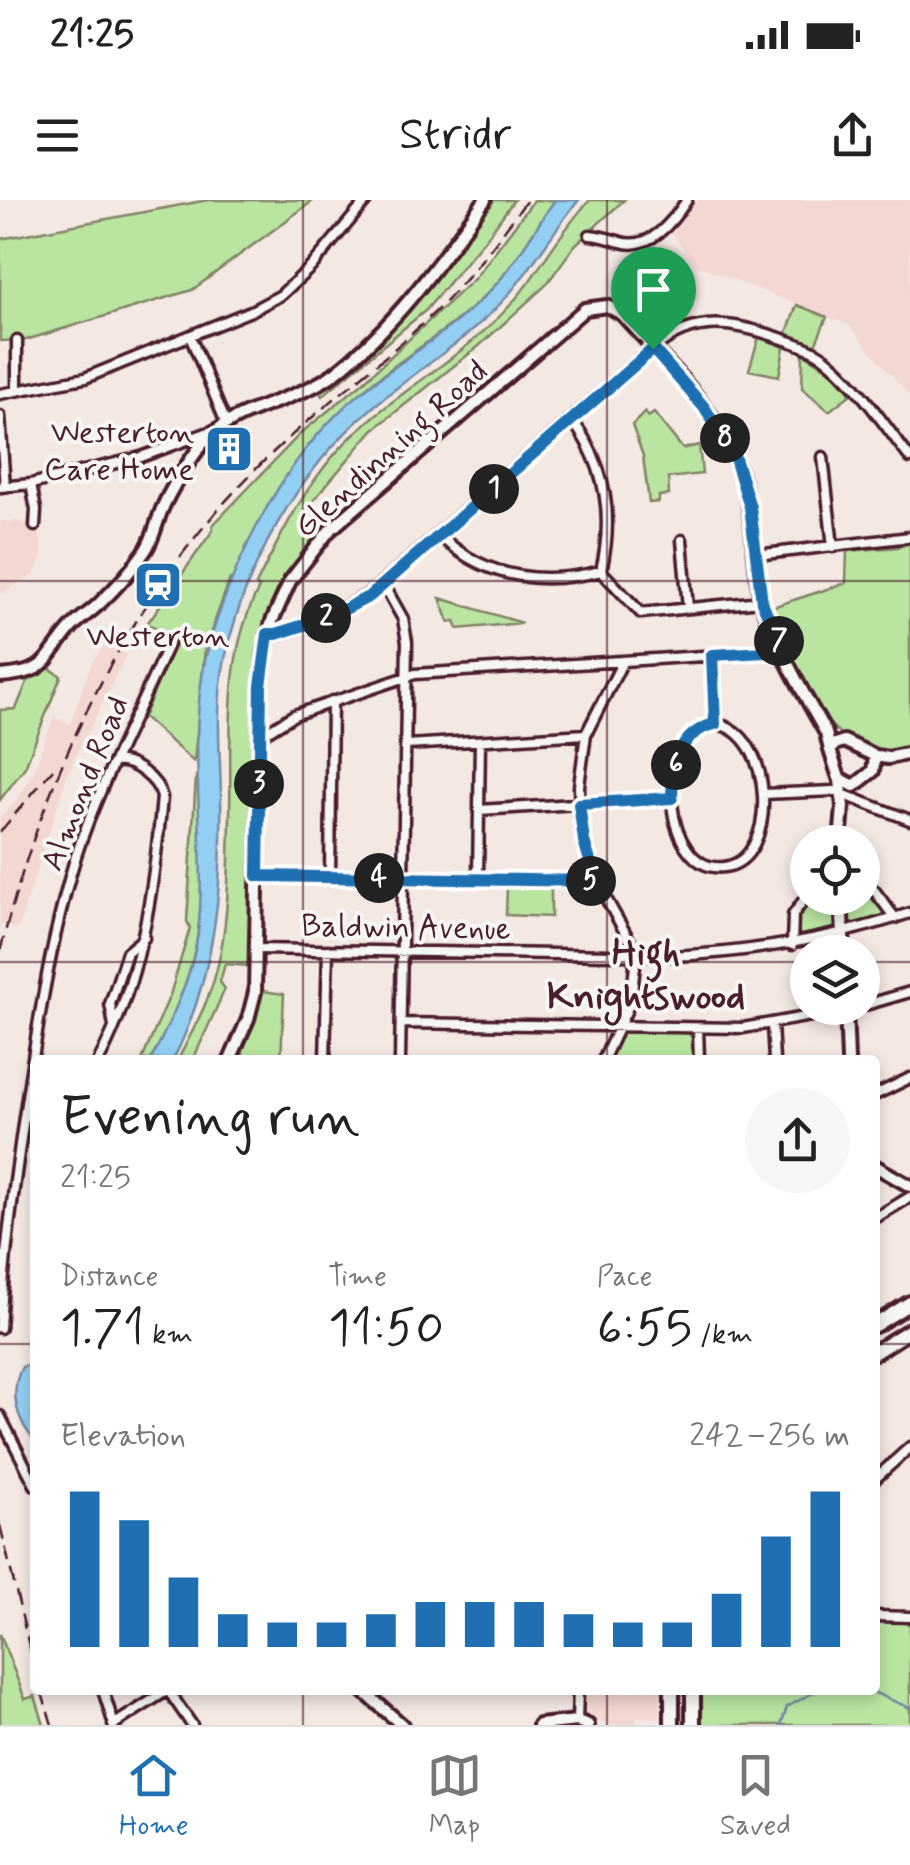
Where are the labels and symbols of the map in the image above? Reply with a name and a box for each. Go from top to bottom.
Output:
pin [611,247,696,350]
street label: Glendinning Road [285,351,499,550]
place label: Westerton Care Home [44,412,194,491]
pin: 8 [700,413,750,463]
building icon: Westerton Care Home [203,423,255,475]
pin: 1 [469,464,519,514]
station icon: Westerton [132,559,184,611]
pin: 2 [301,593,351,643]
place label: Westerton [86,616,230,658]
pin: 7 [754,616,804,666]
street label: Almond Road [32,690,140,877]
pin: 6 [651,740,701,790]
pin: 3 [234,759,284,809]
pin: 4 [354,853,404,903]
pin: 5 [566,856,616,906]
street label: Baldwin Avenue [301,905,511,951]
district label: High Knightswood [547,929,745,1026]

